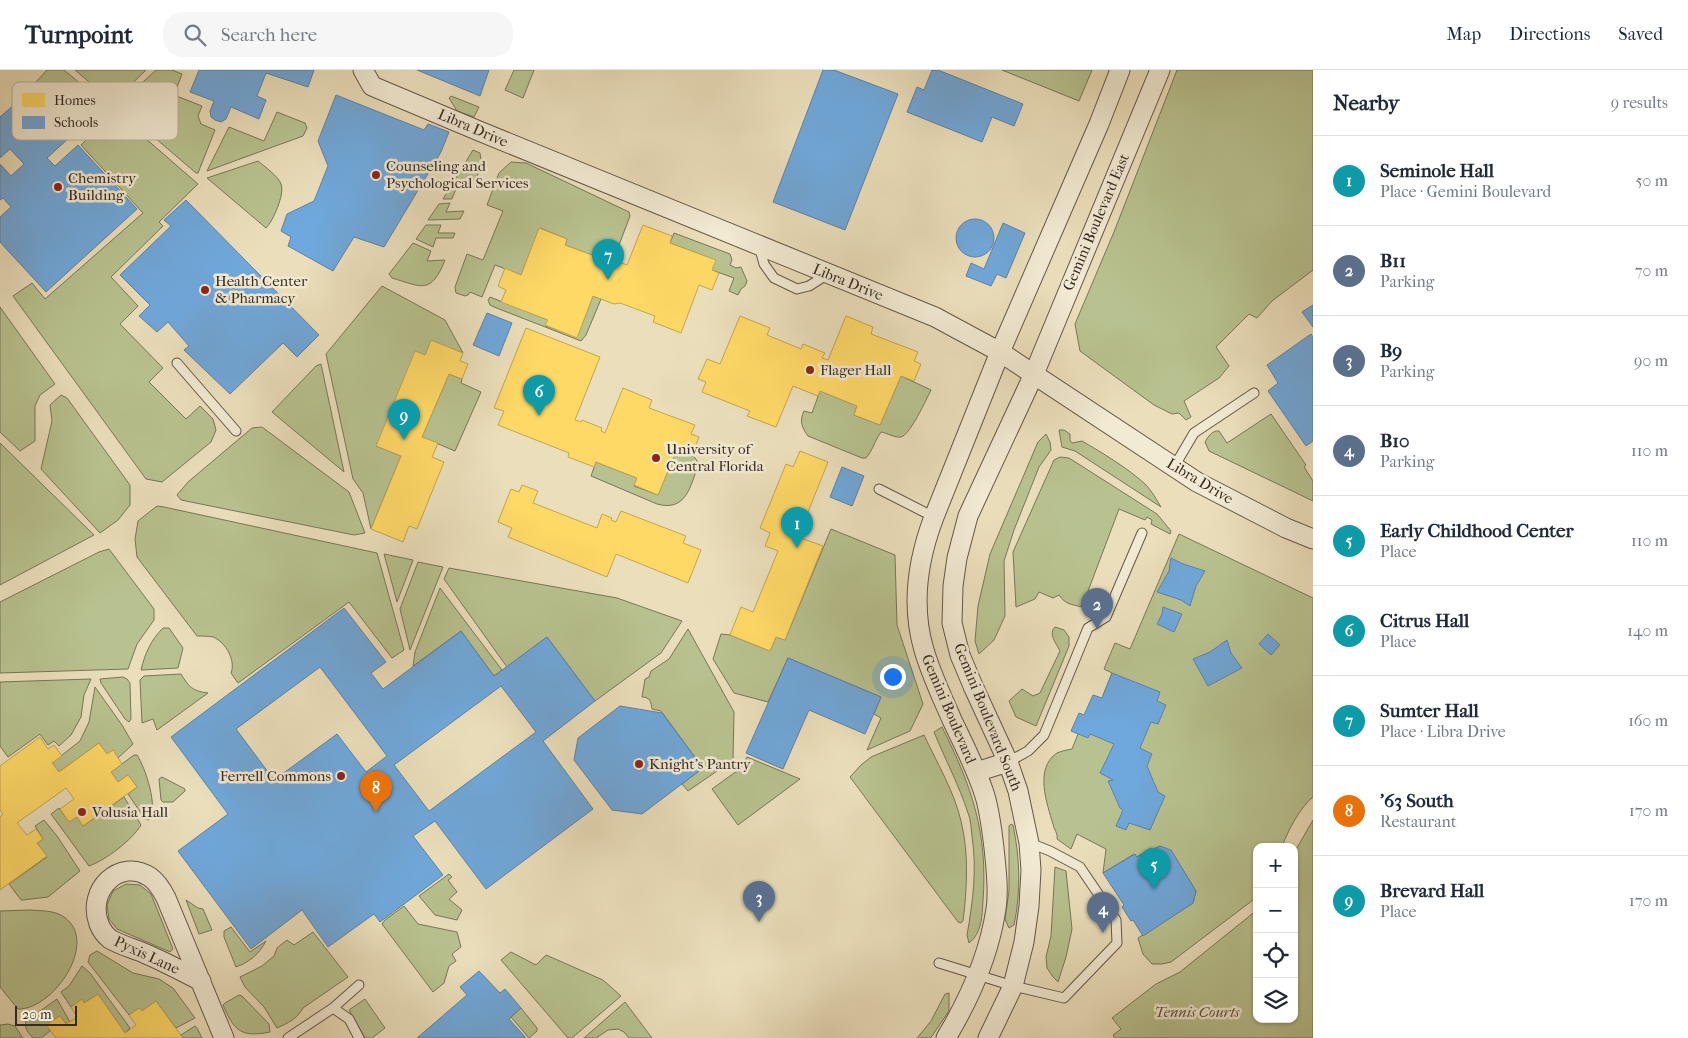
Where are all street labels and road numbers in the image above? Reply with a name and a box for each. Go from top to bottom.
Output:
street label: Libra Drive [435,105,511,151]
street label: Gemini Boulevard East [1059,150,1133,293]
street label: Libra Drive [810,260,886,304]
street label: Libra Drive [1164,454,1237,508]
street label: Gemini Boulevard South [950,641,1026,794]
street label: Gemini Boulevard [918,652,980,767]
street label: Pyxis Lane [111,932,183,978]

